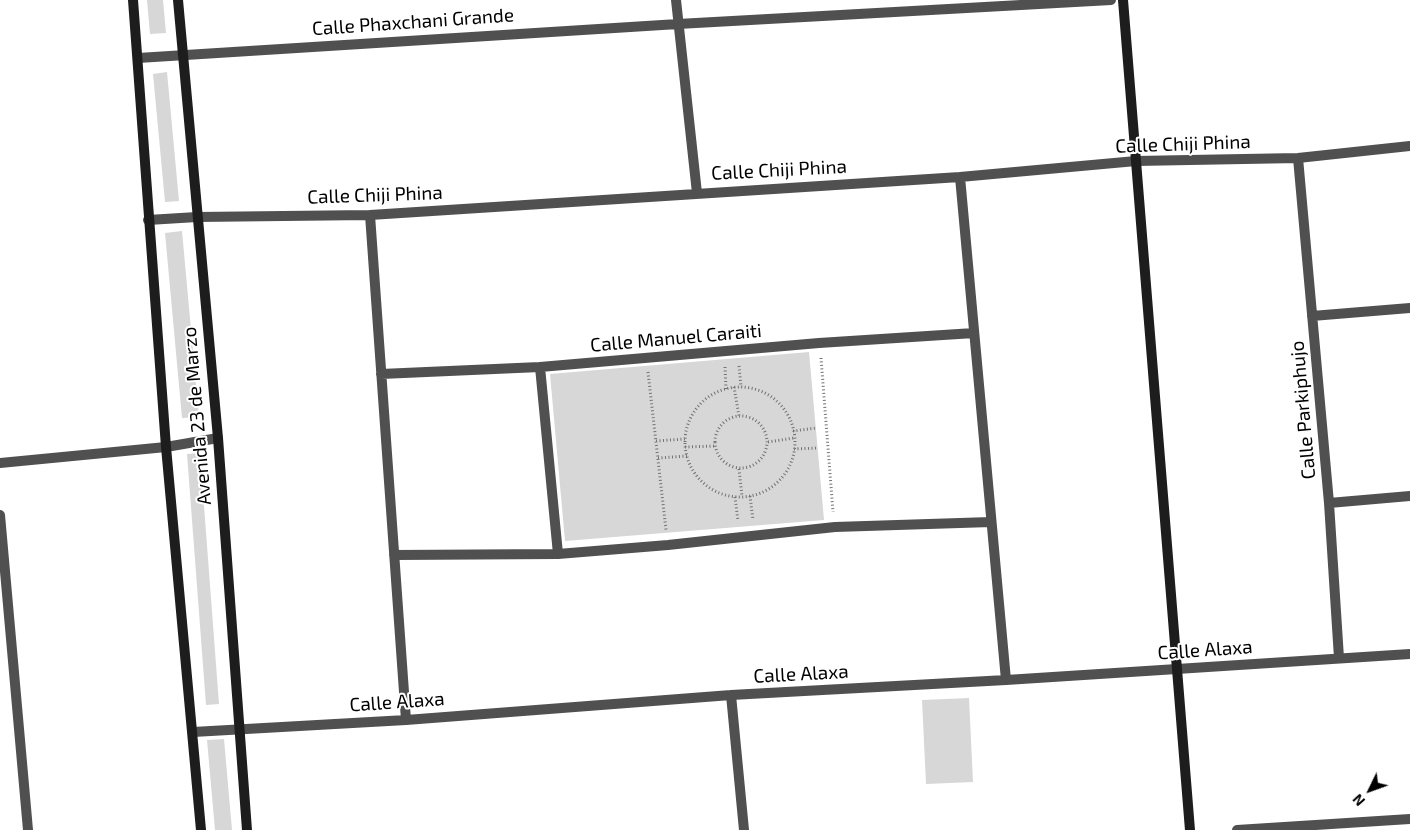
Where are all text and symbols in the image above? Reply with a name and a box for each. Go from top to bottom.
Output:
street label: Calle Phaxchani Grande [311,4,515,40]
street label: Calle Chiji Phina [1115,130,1251,158]
street label: Calle Chiji Phina [711,155,847,185]
street label: Calle Chiji Phina [307,181,443,209]
street label: Calle Manuel Caraiti [589,319,763,357]
street label: Avenida 23 de Marzo [178,326,216,506]
street label: Calle Parkiphujo [1286,340,1320,480]
street label: Calle Alaxa [1157,635,1253,665]
street label: Calle Alaxa [753,660,849,688]
street label: Calle Alaxa [349,687,445,717]
north arrow [1345,765,1395,815]
text: N [1349,791,1368,810]

